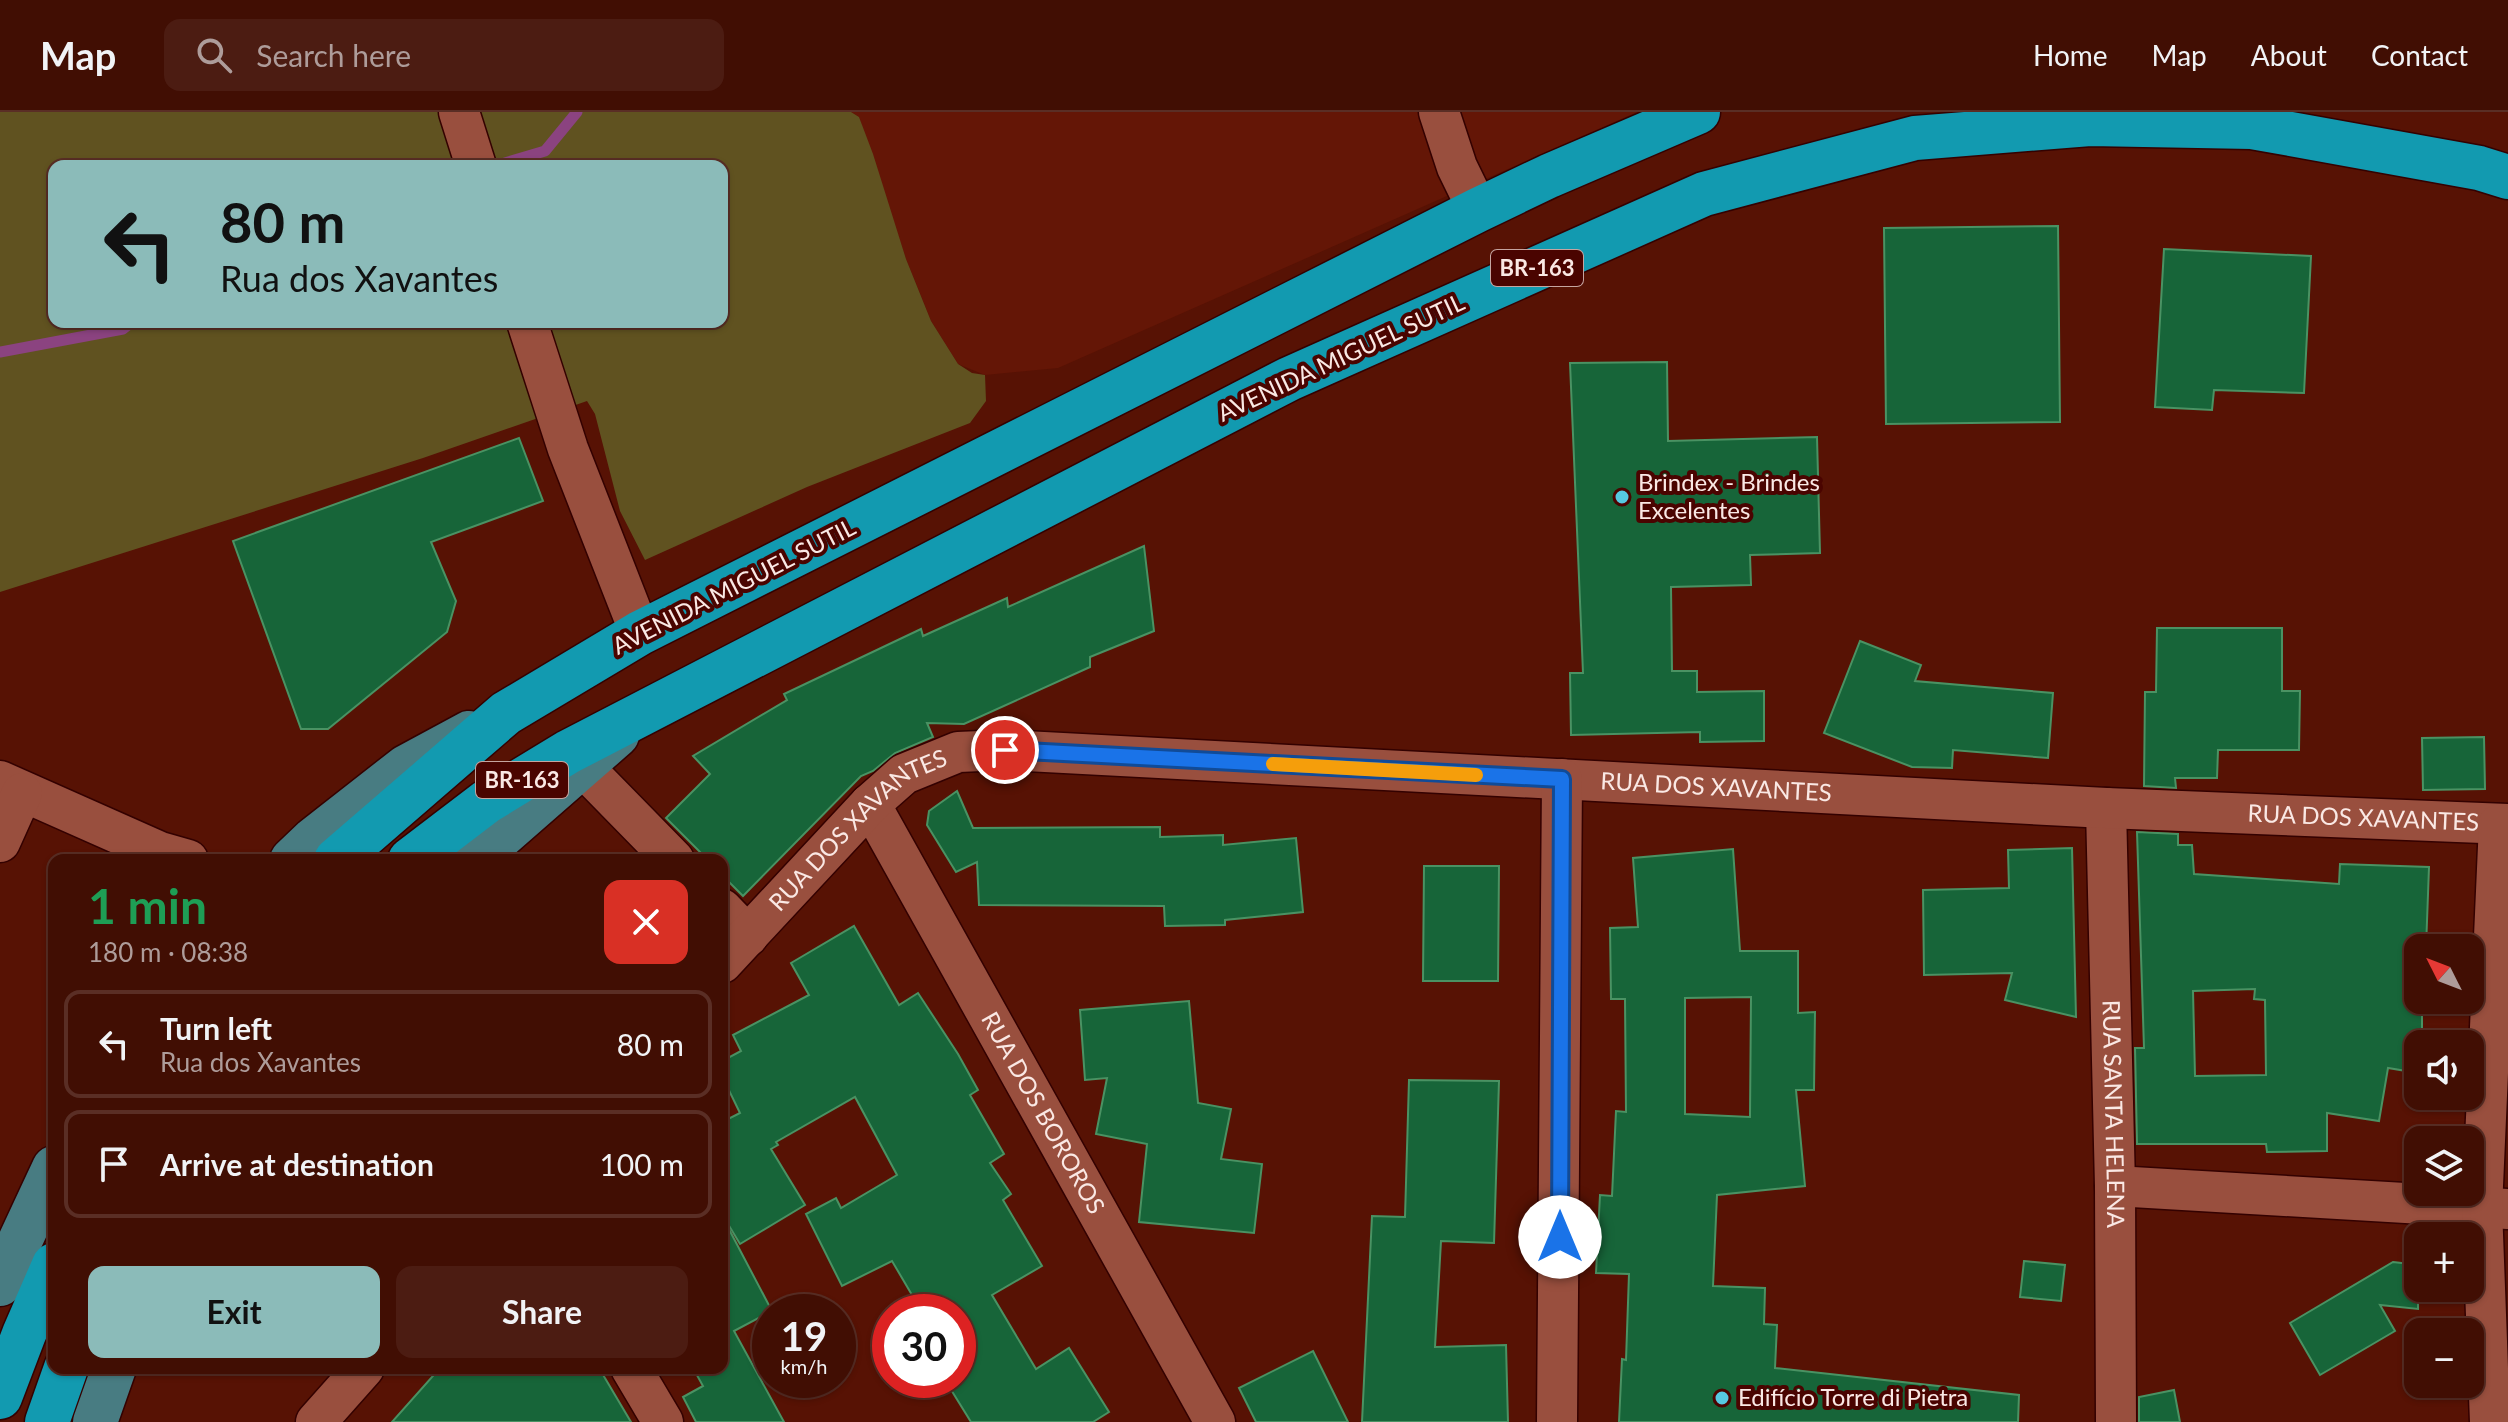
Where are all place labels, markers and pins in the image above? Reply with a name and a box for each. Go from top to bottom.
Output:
place label: Brindex - Brindes Excelentes [1638,467,1820,524]
marker: Brindex - Brindes Excelentes [1613,488,1631,506]
pin [971,716,1039,784]
place label: Edifício Torre di Pietra [1738,1382,1968,1411]
marker: Edifício Torre di Pietra [1713,1389,1731,1407]

